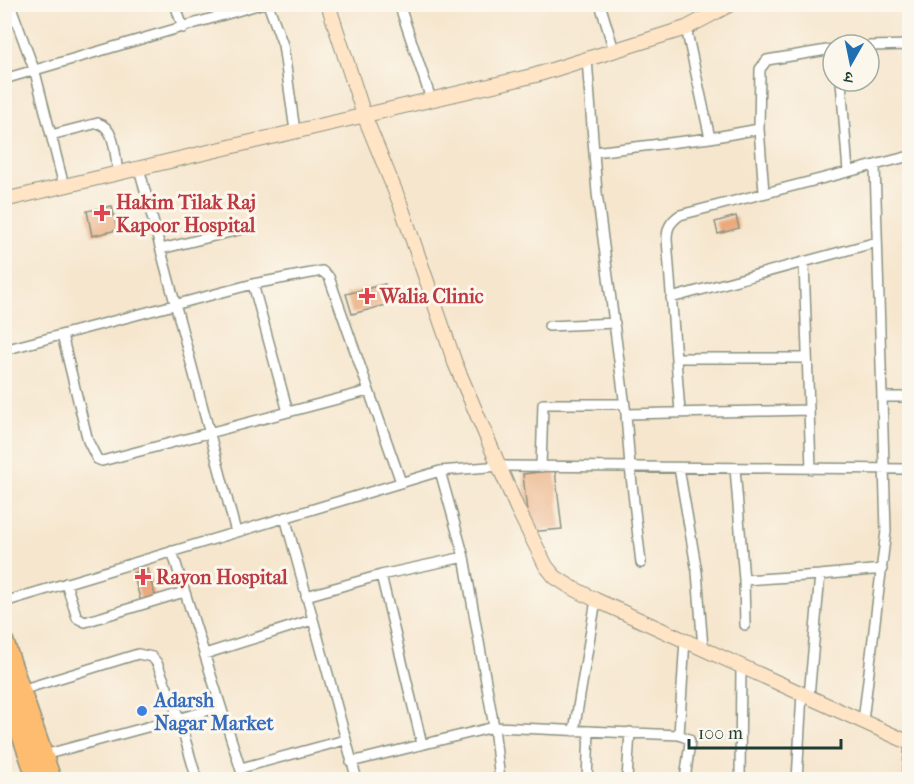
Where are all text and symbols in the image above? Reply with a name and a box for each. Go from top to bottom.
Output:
north arrow [821,33,881,93]
text: उ [841,67,855,87]
place label: Hakim Tilak Raj Kapoor Hospital [116,191,256,237]
marker: Hakim Tilak Raj Kapoor Hospital [93,204,111,222]
place label: Walia Clinic [379,285,484,308]
marker: Walia Clinic [358,287,376,305]
place label: Rayon Hospital [156,566,288,589]
marker: Rayon Hospital [134,568,152,586]
place label: Adarsh Nagar Market [152,689,274,735]
marker: Adarsh Nagar Market [135,704,149,718]
scale bar [689,712,840,750]
text: 100 m [698,723,743,744]

